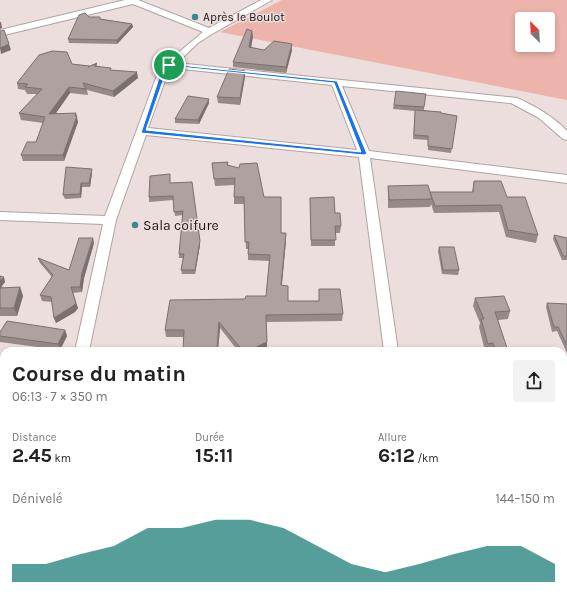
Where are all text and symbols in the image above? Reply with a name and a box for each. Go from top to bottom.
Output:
place label: Après le Boulot [203,10,285,24]
marker: Après le Boulot [190,12,200,22]
north arrow [515,12,555,52]
map controls [515,12,555,52]
pin [152,48,186,82]
icon: arrive [158,54,180,76]
place label: Sala coifure [143,217,219,234]
marker: Sala coifure [130,220,140,230]
button: share [513,360,555,402]
text: Course du matin [12,361,186,387]
text: 06:13 · 7 × 350 m [12,389,108,404]
text: Distance [12,431,56,444]
text: Durée [195,431,224,444]
text: Allure [378,431,407,444]
text: 2.45 [12,444,52,467]
text: 15:11 [195,444,233,467]
text: 6:12 [378,444,415,467]
text: km [52,452,71,465]
text: /km [415,452,439,465]
text: Dénivelé [12,491,63,506]
text: 144–150 m [495,491,555,506]

